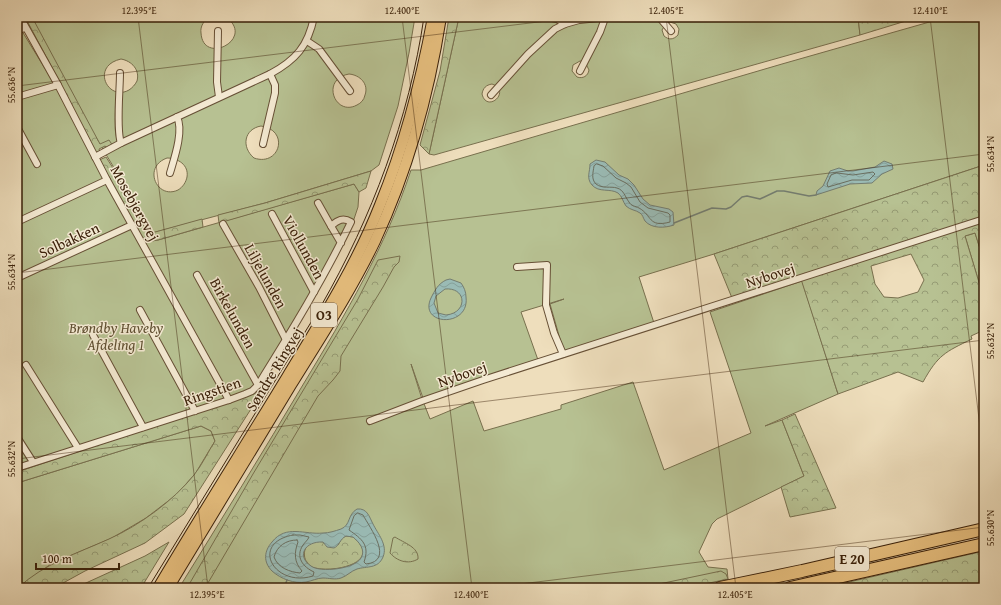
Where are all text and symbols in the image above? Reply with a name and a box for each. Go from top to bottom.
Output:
text: 12.395°E [121,3,157,18]
text: 12.400°E [384,3,420,18]
text: 12.405°E [648,3,684,18]
text: 12.410°E [912,3,948,18]
text: 55.636°N [4,66,19,103]
text: 55.634°N [983,135,998,172]
street label: Mosebjergvej [106,161,164,245]
street label: Viollunden [278,211,330,283]
street label: Solbakken [35,217,103,263]
street label: Liljelunden [240,240,293,313]
text: 55.634°N [4,253,19,290]
street label: Nybovej [743,257,797,293]
street label: Birkelunden [205,274,261,352]
road number: O3 [311,303,337,327]
park label: Brøndby Haveby Afdeling 1 [68,317,163,355]
text: 55.632°N [983,322,998,359]
street label: Søndre Ringvej [241,323,307,415]
street label: Nybovej [435,356,489,392]
street label: Ringstien [180,371,244,411]
text: 55.632°N [4,440,19,477]
text: 55.630°N [983,509,998,546]
scale bar [36,545,119,571]
road number: E 20 [835,547,869,571]
text: 100 m [42,550,72,567]
text: 12.395°E [189,587,225,602]
text: 12.400°E [453,587,489,602]
text: 12.405°E [717,587,753,602]

